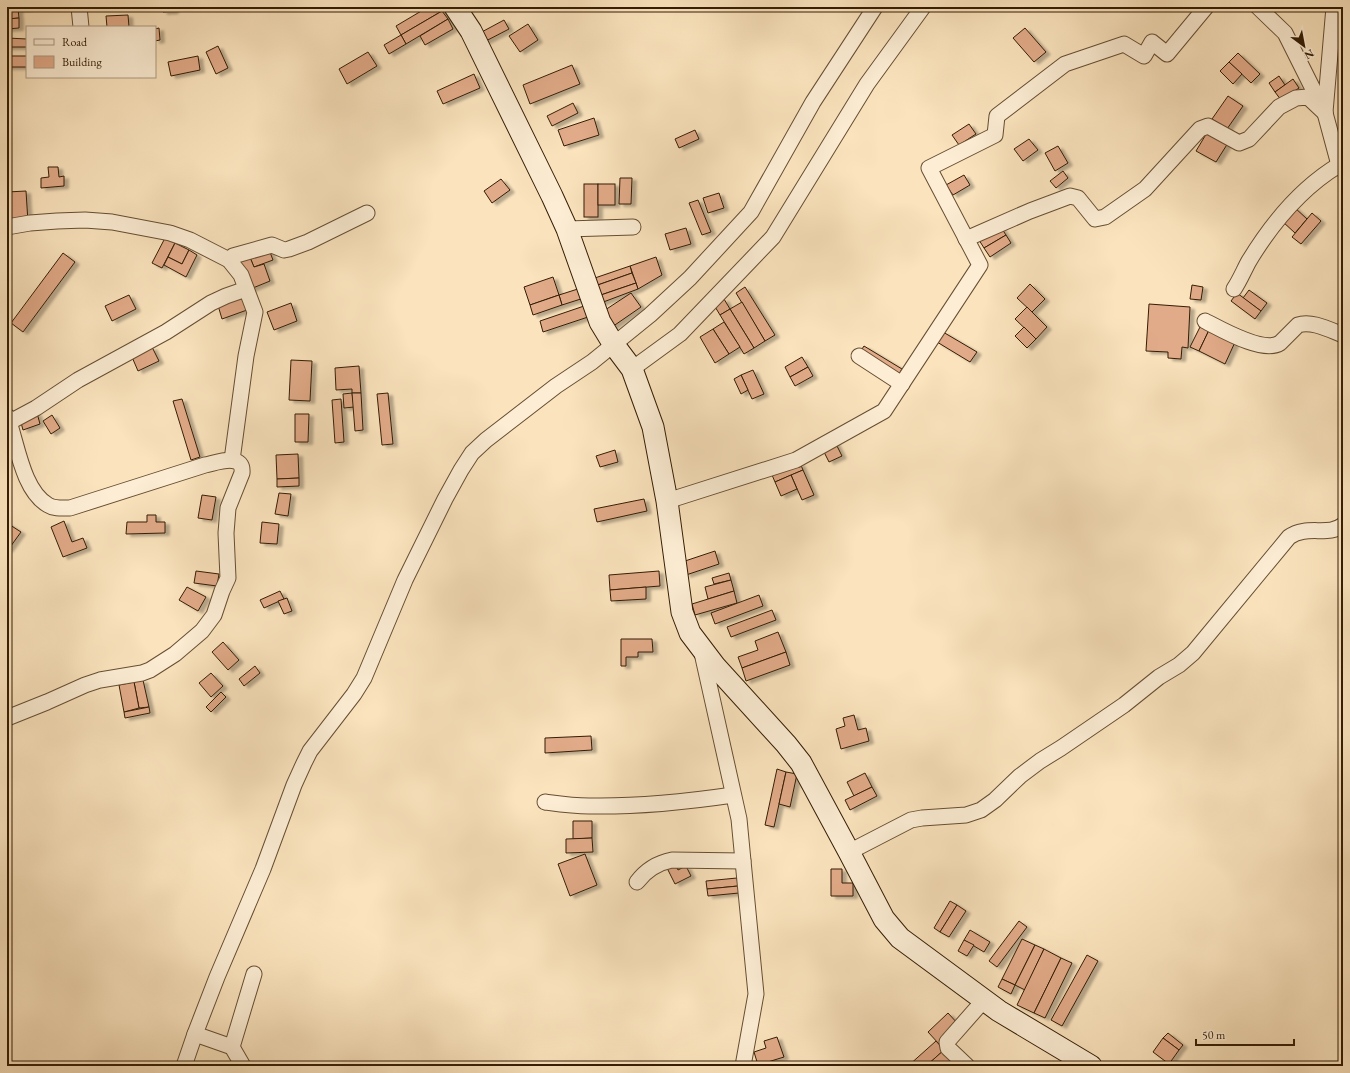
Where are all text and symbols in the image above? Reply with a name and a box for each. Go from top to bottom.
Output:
legend [26,26,156,78]
north arrow [1284,26,1324,66]
text: Road [62,34,88,50]
text: N [1302,46,1317,63]
text: Building [62,54,103,70]
scale bar [1196,1021,1294,1047]
text: 50 m [1202,1027,1226,1043]

